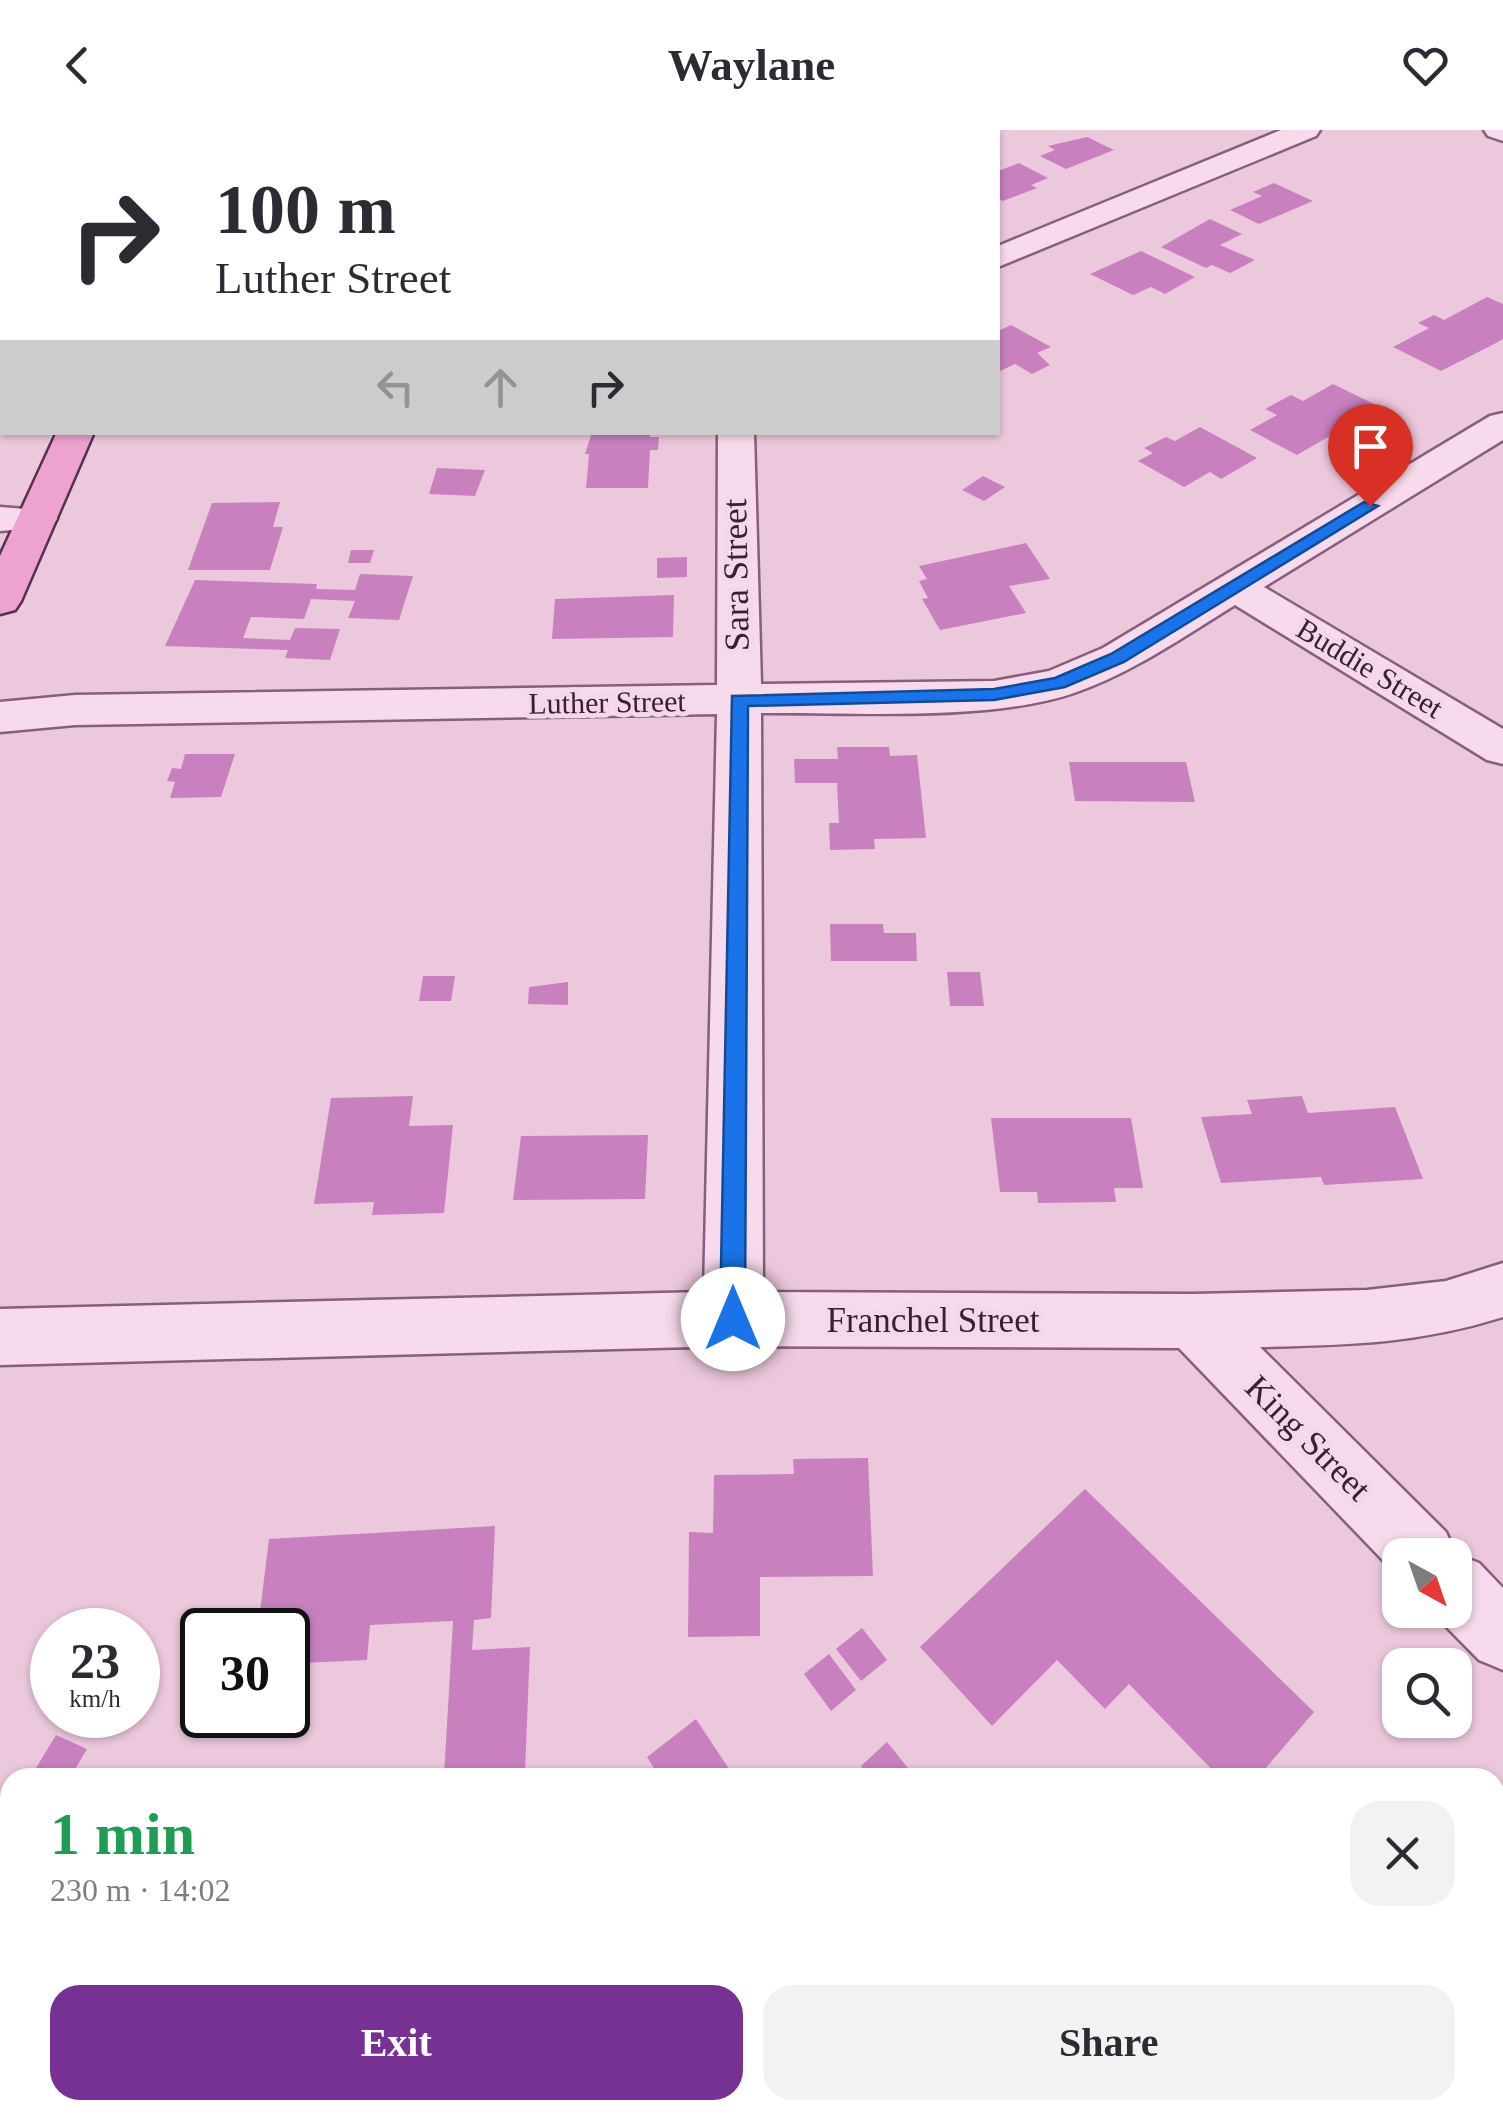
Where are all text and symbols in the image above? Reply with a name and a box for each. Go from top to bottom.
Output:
icon: back [50,38,105,93]
icon: heart [1398,38,1453,93]
text: Waylane [668,40,835,90]
icon: right [50,170,180,300]
text: 100 m [215,171,396,248]
text: Luther Street [215,253,451,303]
icon: left [368,360,423,415]
icon: ahead [473,360,528,415]
icon: right [578,360,633,415]
pin [1328,404,1413,507]
icon: arrive [1343,419,1398,474]
street label: Sara Street [715,498,757,652]
street label: Buddie Street [1291,612,1449,725]
street label: Luther Street [528,684,687,720]
position arrow [681,1267,785,1371]
street label: Franchel Street [827,1301,1040,1340]
street label: King Street [1238,1368,1379,1509]
north arrow [1382,1538,1472,1628]
map controls [1382,1538,1472,1738]
speed limit sign: 30 [180,1608,310,1738]
text: 23 [70,1633,120,1689]
button: search [1382,1648,1472,1738]
text: km/h [69,1685,121,1712]
text: 1 min [50,1801,195,1867]
button: close [1350,1801,1455,1906]
text: 230 m · 14:02 [50,1872,230,1908]
button: Exit [50,1985,743,2100]
button: Share [763,1985,1455,2100]

